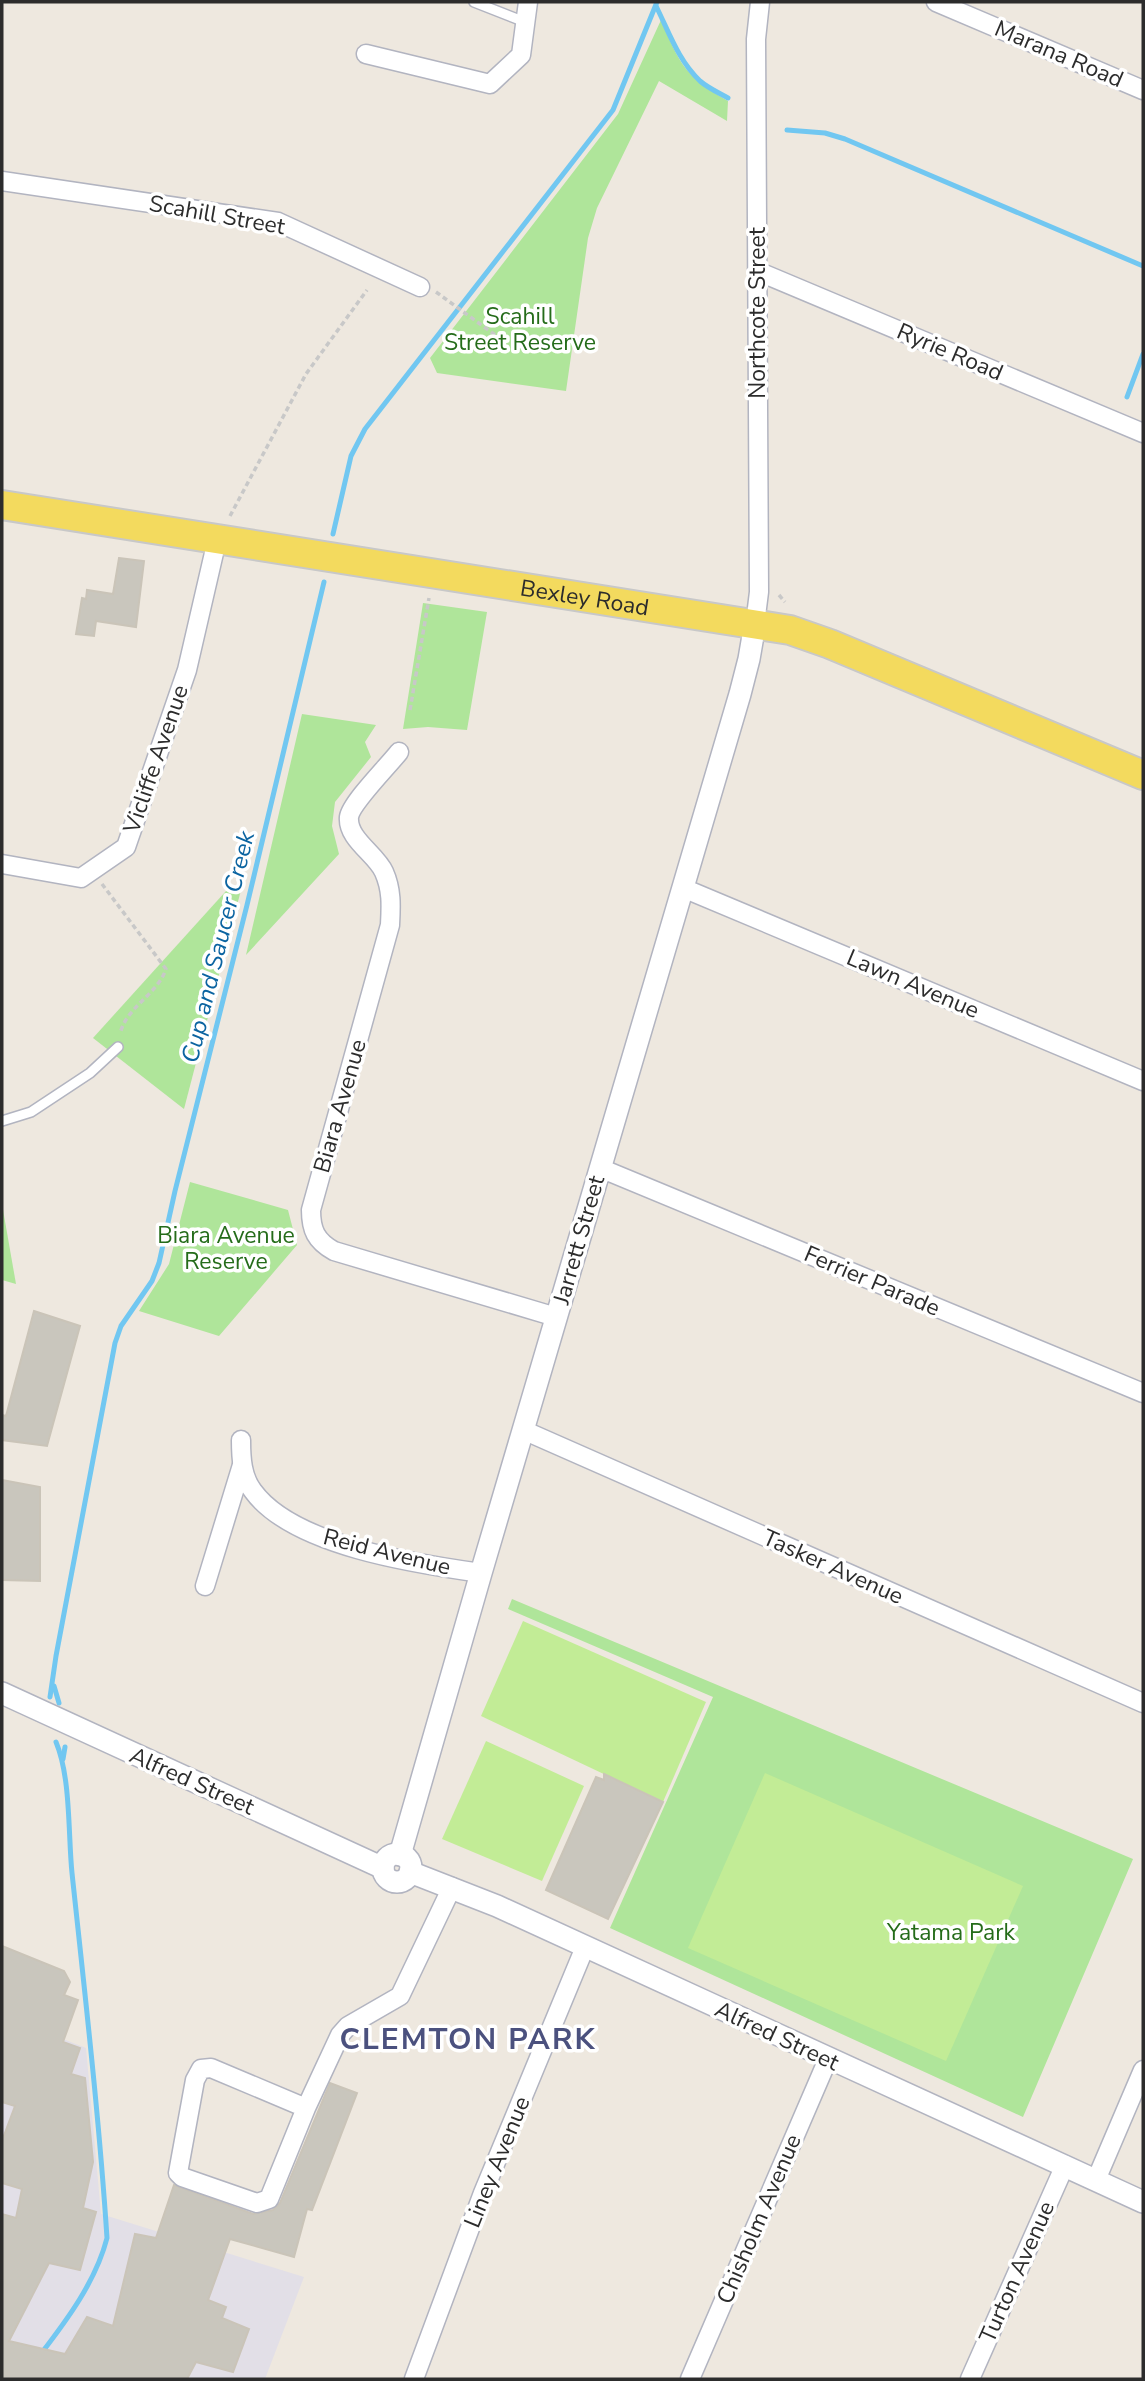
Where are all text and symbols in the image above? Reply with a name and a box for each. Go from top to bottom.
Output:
street label: Marana Road [990,13,1128,95]
street label: Scahill Street [147,188,288,242]
street label: Northcote Street [742,226,773,399]
park label: Scahill Street Reserve [444,301,596,358]
street label: Ryrie Road [892,316,1008,388]
street label: Bexley Road [518,572,651,623]
street label: Vicliffe Avenue [116,681,196,838]
water label: Cup and Saucer Creek [174,827,262,1066]
street label: Lawn Avenue [842,942,984,1026]
street label: Biara Avenue [306,1036,374,1176]
street label: Jarrett Street [546,1171,612,1309]
park label: Biara Avenue Reserve [157,1220,295,1277]
street label: Ferrier Parade [799,1238,945,1324]
street label: Reid Avenue [320,1521,454,1583]
street label: Tasker Avenue [758,1522,908,1612]
street label: Alfred Street [125,1740,260,1823]
park label: Yatama Park [886,1917,1016,1948]
street label: Alfred Street [710,1994,845,2079]
district label: CLEMTON PARK [340,2019,596,2060]
street label: Liney Avenue [457,2092,537,2232]
street label: Chisholm Avenue [709,2129,809,2309]
street label: Turton Avenue [972,2196,1062,2348]

